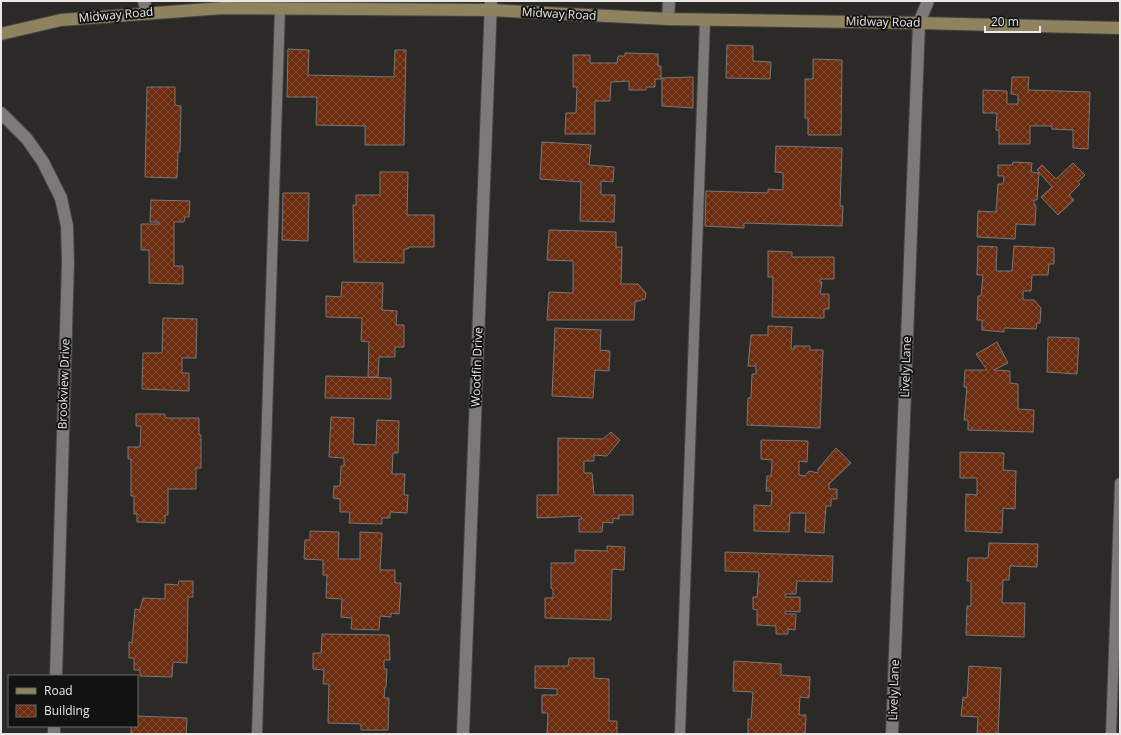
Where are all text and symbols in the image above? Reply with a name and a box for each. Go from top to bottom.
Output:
street label: Midway Road [78,3,154,26]
street label: Midway Road [521,3,597,24]
scale bar [985,8,1040,34]
street label: Midway Road [845,12,921,31]
text: 20 m [991,13,1019,30]
street label: Woodfin Drive [467,327,486,407]
street label: Lively Lane [896,336,915,398]
street label: Brookview Drive [53,338,74,430]
street label: Lively Lane [884,659,903,721]
legend [8,675,138,727]
text: Road [44,682,73,699]
text: Building [44,702,90,719]

